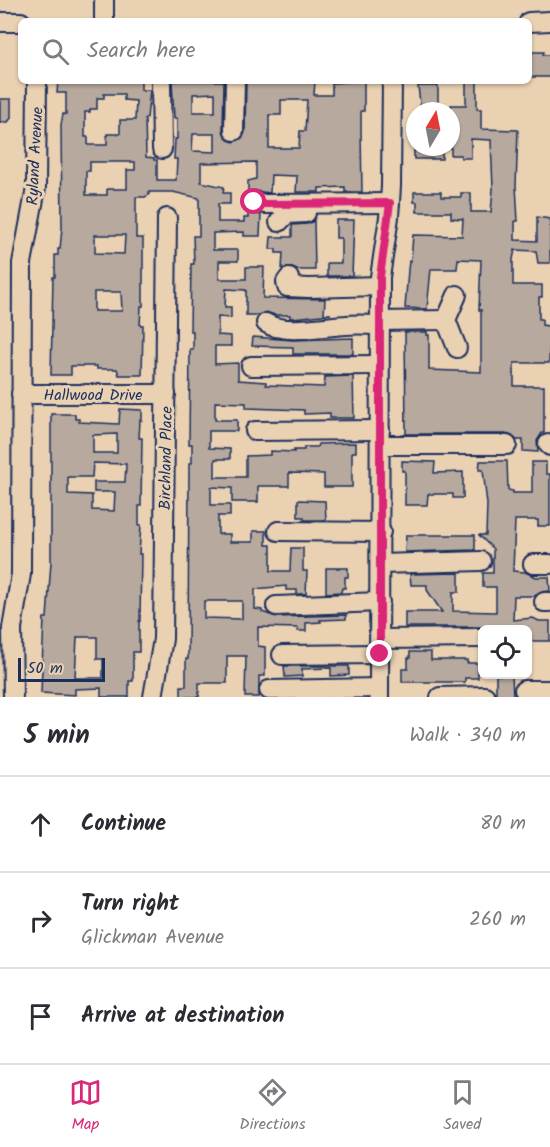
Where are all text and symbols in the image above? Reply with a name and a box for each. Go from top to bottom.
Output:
search box [18,18,532,84]
text: Search here [87,34,195,69]
icon: search [39,35,72,68]
north arrow [406,102,460,156]
street label: Ryland Avenue [20,106,51,206]
route start [240,188,266,214]
street label: Hallwood Drive [43,383,143,408]
street label: Birchland Place [153,406,180,510]
map controls [478,625,532,679]
button: locate [478,625,532,679]
route end [366,640,392,666]
scale bar [18,655,105,682]
text: 50 m [27,656,63,681]
text: 5 min [24,715,90,757]
text: Walk · 340 m [410,720,526,752]
text: Continue [81,807,166,842]
icon: ahead [24,808,57,841]
text: 80 m [480,808,526,840]
text: Turn right [81,887,179,922]
icon: right [24,904,57,937]
text: 260 m [469,904,526,936]
text: Glickman Avenue [81,922,224,954]
text: Arrive at destination [81,999,284,1034]
icon: arrive [24,1000,57,1033]
tab: Map [69,1076,102,1137]
tab: Directions [239,1076,306,1137]
tab: Saved [443,1076,481,1137]

